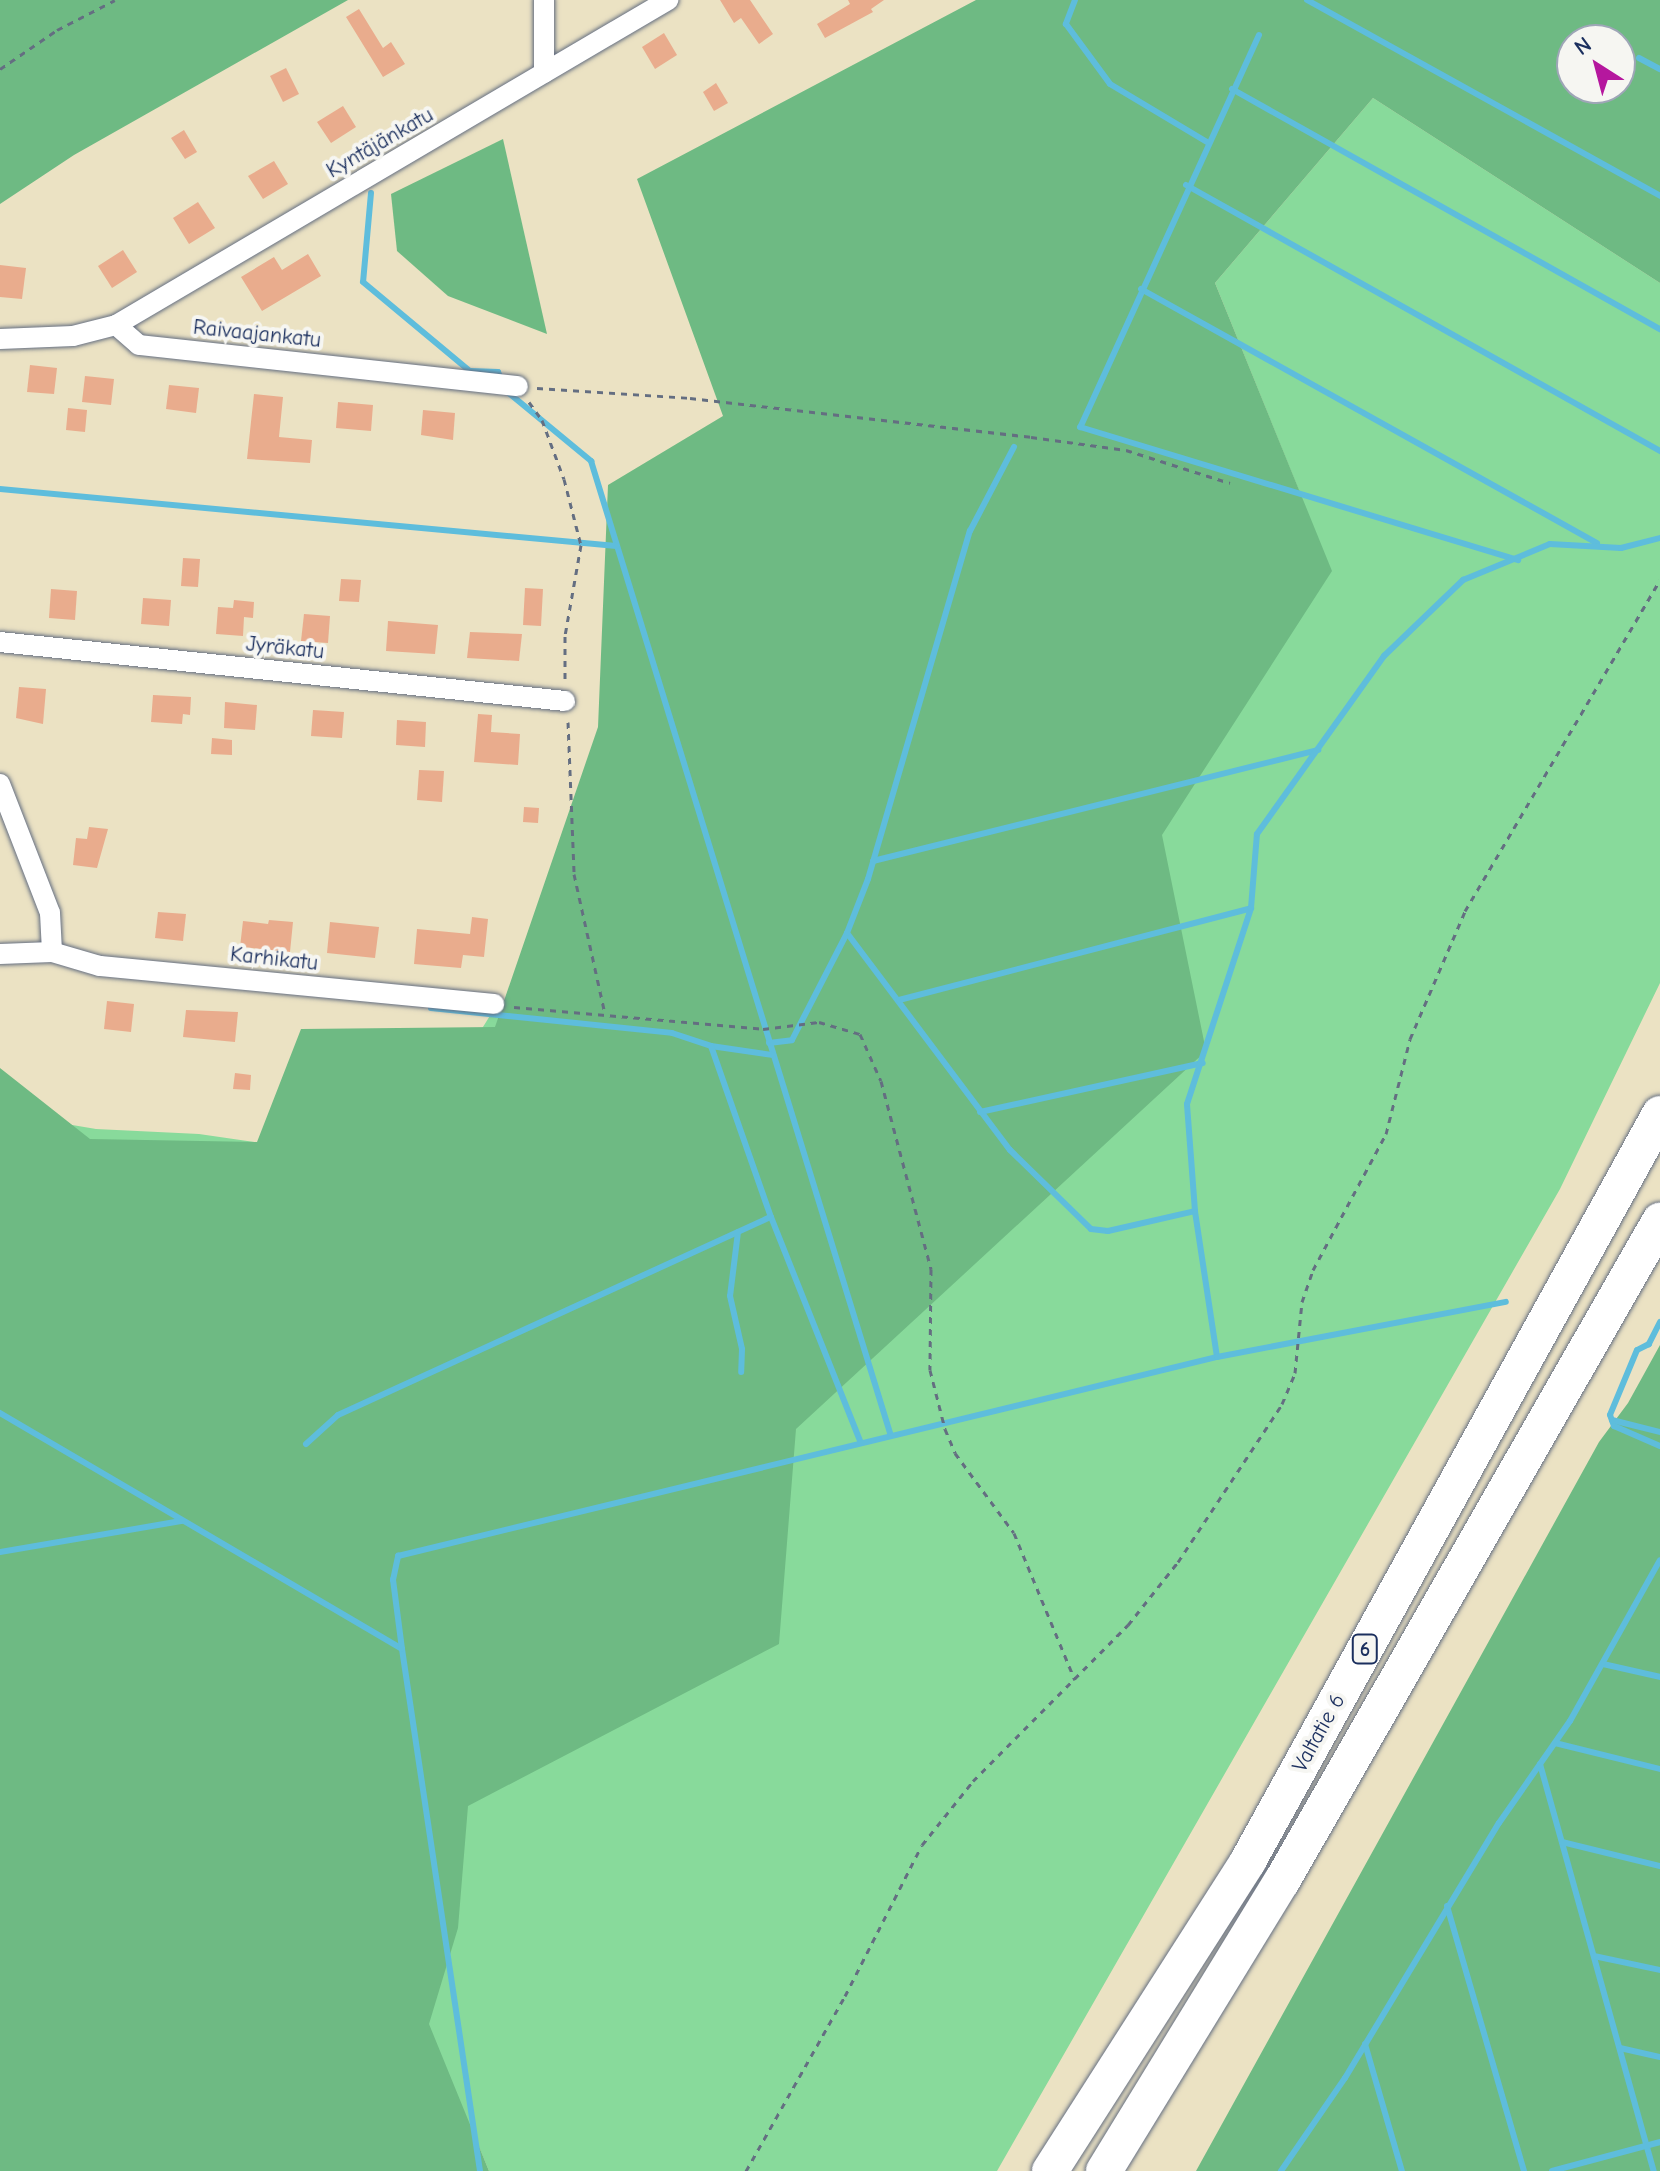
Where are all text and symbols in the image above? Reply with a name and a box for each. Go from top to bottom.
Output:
north arrow [1556,24,1636,104]
text: N [1570,31,1597,61]
street label: Kyntäjänkatu [322,102,438,184]
street label: Raivaajankatu [192,314,322,354]
street label: Jyräkatu [245,631,325,665]
street label: Karhikatu [229,941,319,977]
road number: 6 [1351,1633,1379,1665]
street label: Valtatie 6 [1287,1689,1351,1777]

